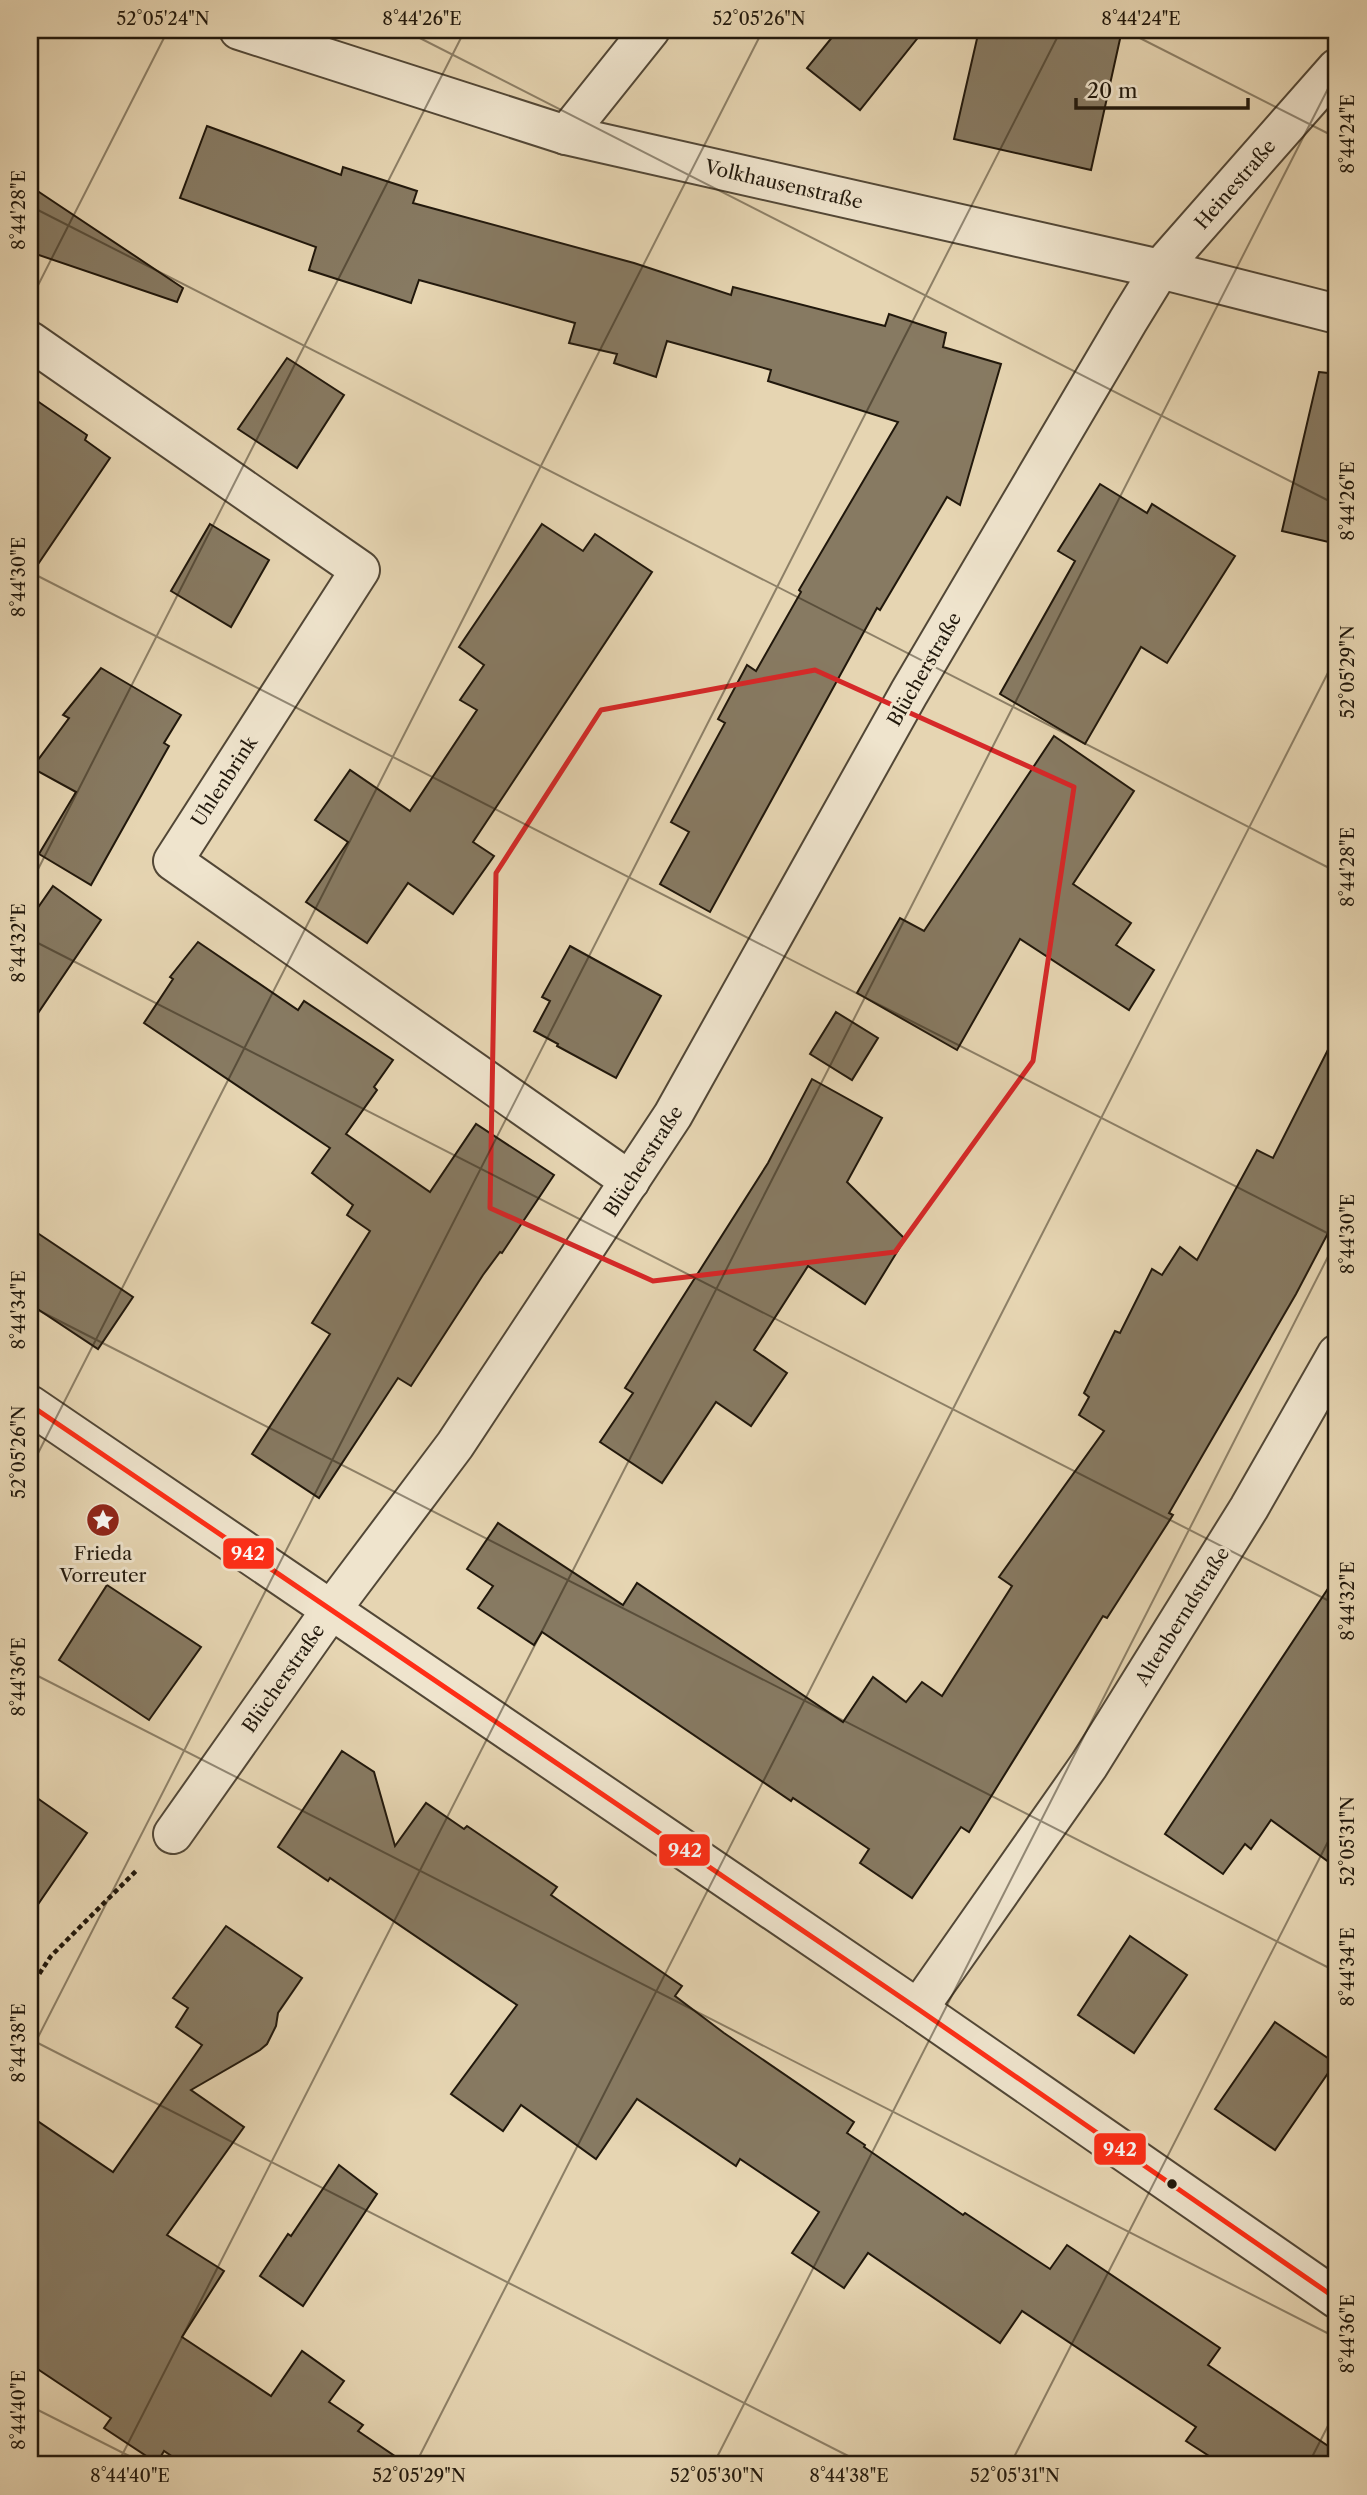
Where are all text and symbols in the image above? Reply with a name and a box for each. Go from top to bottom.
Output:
text: 52°05'24"N [116,8,210,30]
text: 8°44'26"E [382,8,462,30]
text: 52°05'26"N [712,8,806,30]
text: 8°44'24"E [1101,8,1181,30]
scale bar [1076,66,1248,110]
text: 20 m [1087,78,1138,103]
text: 8°44'24"E [1337,94,1359,174]
street label: Heinestraße [1190,135,1281,234]
street label: Volkhausenstraße [702,155,865,214]
text: 8°44'28"E [8,170,30,250]
text: 8°44'26"E [1337,461,1359,541]
text: 8°44'30"E [8,537,30,617]
street label: Blücherstraße [883,608,966,730]
text: 52°05'29"N [1337,625,1359,719]
street label: Uhlenbrink [187,731,263,831]
text: 8°44'28"E [1337,827,1359,907]
text: 8°44'32"E [8,903,30,983]
street label: Blücherstraße [599,1102,688,1221]
text: 8°44'30"E [1337,1194,1359,1274]
text: 8°44'34"E [8,1270,30,1350]
text: 52°05'26"N [8,1405,30,1499]
place icon: Frieda Vorreuter [84,1501,122,1539]
line badge: 942 [222,1537,275,1570]
place label: Frieda Vorreuter [58,1542,147,1587]
text: 942 [231,1542,265,1565]
street label: Altenberndstraße [1130,1543,1234,1691]
text: 8°44'32"E [1337,1561,1359,1641]
street label: Blücherstraße [237,1620,329,1737]
text: 8°44'36"E [8,1637,30,1717]
text: 52°05'31"N [1337,1796,1359,1886]
line badge: 942 [658,1833,711,1867]
text: 942 [668,1839,702,1862]
text: 8°44'34"E [1337,1927,1359,2007]
text: 8°44'38"E [8,2003,30,2083]
line badge: 942 [1093,2132,1147,2166]
text: 942 [1103,2138,1137,2161]
unlabelled marker [1165,2177,1179,2191]
text: 8°44'36"E [1337,2294,1359,2374]
text: 8°44'40"E [8,2370,30,2450]
text: 8°44'40"E [90,2465,170,2487]
text: 52°05'29"N [372,2465,466,2487]
text: 52°05'30"N [670,2465,764,2487]
text: 8°44'38"E [809,2465,889,2487]
text: 52°05'31"N [970,2465,1060,2487]

